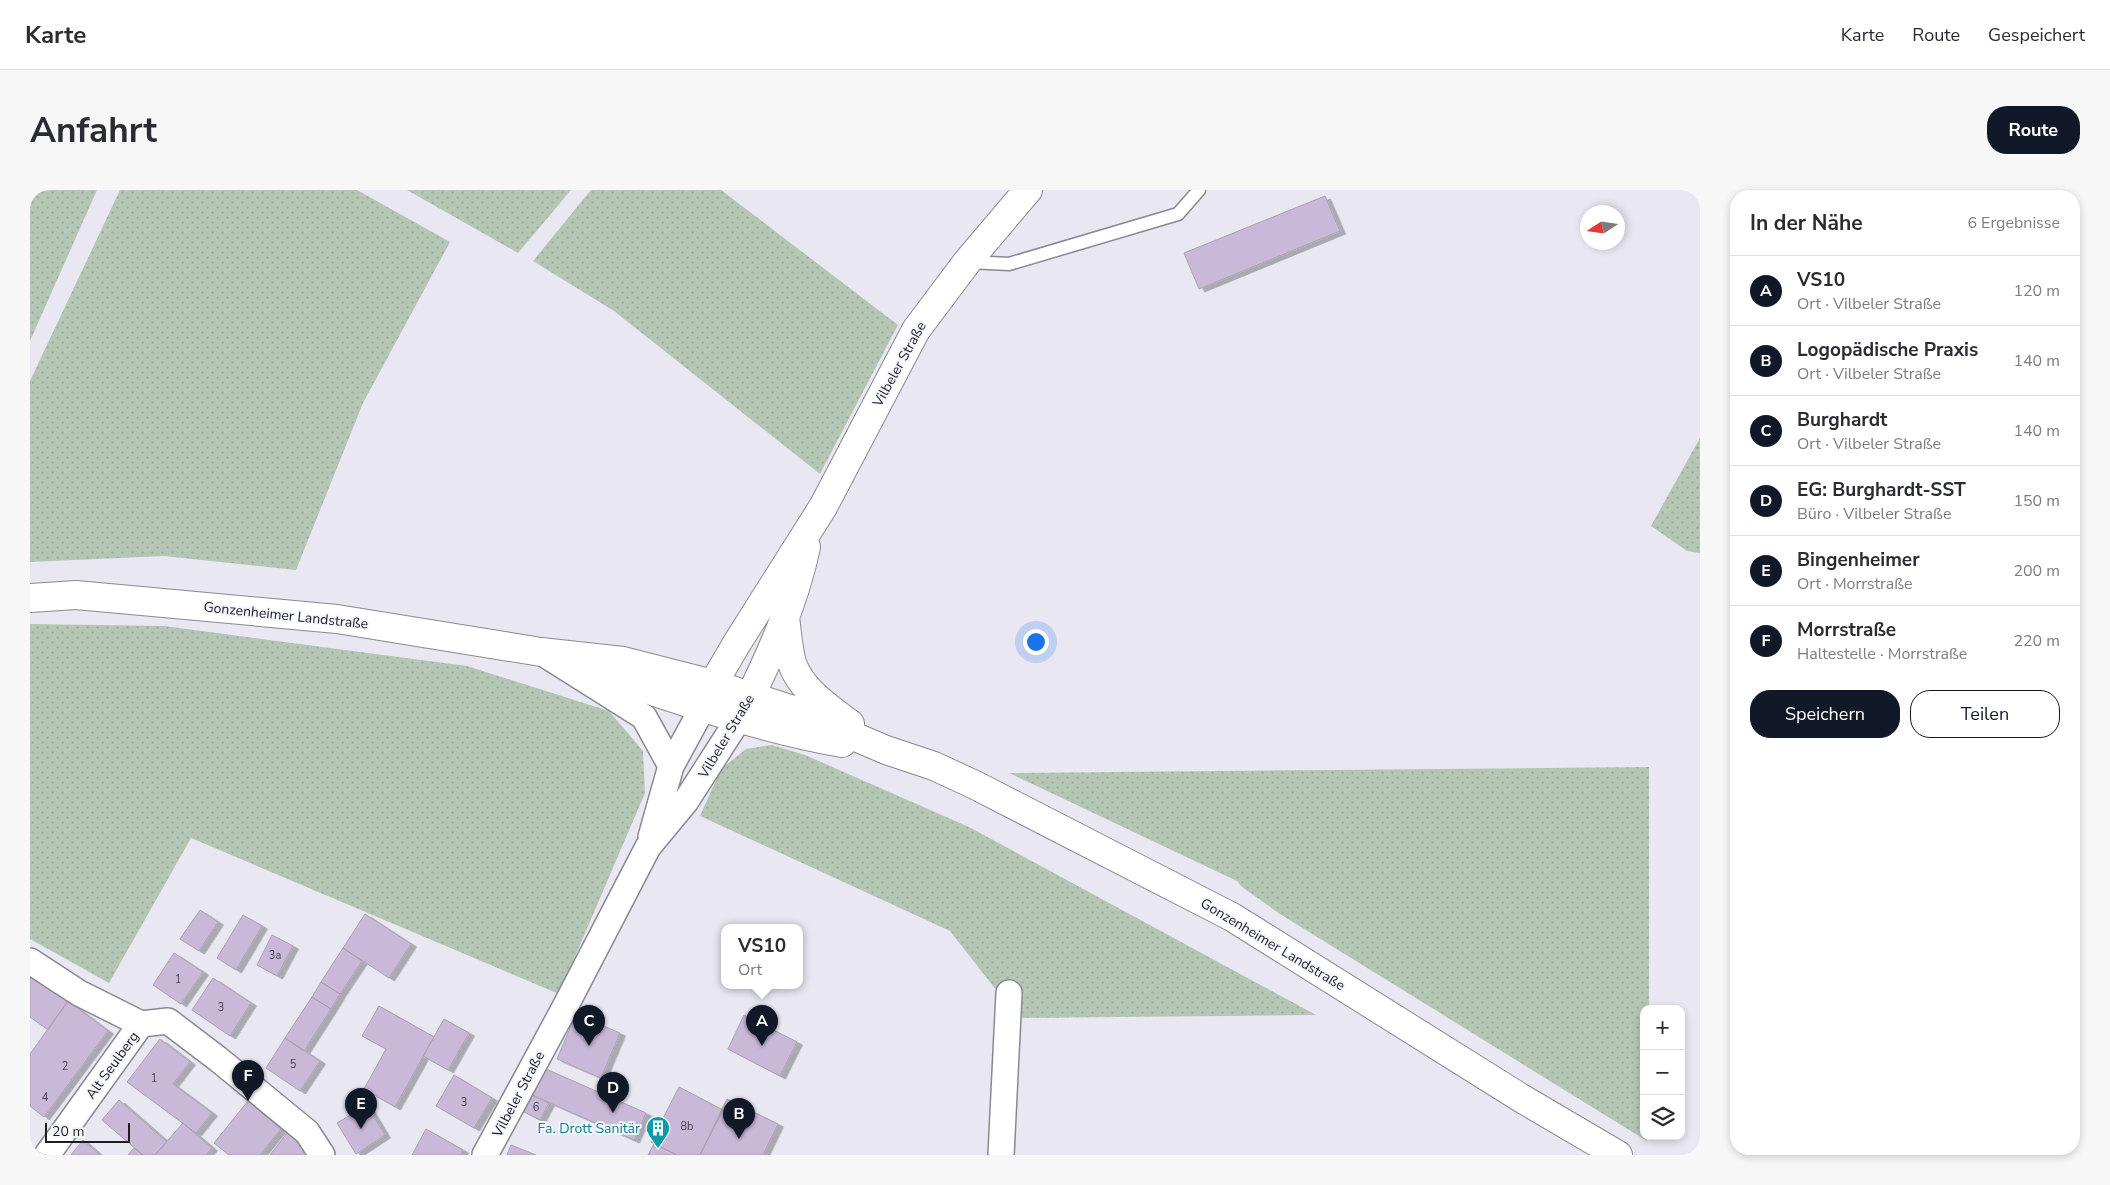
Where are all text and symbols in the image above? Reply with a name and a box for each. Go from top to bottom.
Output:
text: Karte [25,19,86,51]
text: Karte [1841,23,1884,47]
text: Route [1912,23,1960,47]
text: Gespeichert [1988,23,2085,47]
button: Route [1987,106,2080,154]
text: Anfahrt [30,107,157,154]
north arrow [1580,205,1625,250]
text: In der Nähe [1750,209,1863,237]
text: 6 Ergebnisse [1967,212,2060,234]
text: VS10 [1797,267,1845,293]
text: A [1760,280,1772,302]
text: 120 m [2013,280,2060,302]
text: Ort · Vilbeler Straße [1797,293,1941,315]
street label: Vilbeler Straße [868,318,931,411]
text: Logopädische Praxis [1797,337,1978,363]
text: B [1760,350,1772,372]
text: 140 m [2013,350,2060,372]
text: Ort · Vilbeler Straße [1797,363,1941,385]
text: Burghardt [1797,407,1887,433]
text: C [1761,420,1771,442]
text: 140 m [2013,420,2060,442]
text: Ort · Vilbeler Straße [1797,433,1941,455]
text: EG: Burghardt-SST [1797,477,1966,503]
text: D [1760,490,1772,512]
text: 150 m [2013,490,2060,512]
text: Büro · Vilbeler Straße [1797,503,1951,525]
text: Bingenheimer [1797,547,1920,573]
text: E [1761,560,1771,582]
text: 200 m [2013,560,2060,582]
text: Ort · Morrstraße [1797,573,1913,595]
street label: Gonzenheimer Landstraße [203,597,369,634]
text: Morrstraße [1797,617,1896,643]
your location [1023,629,1049,655]
text: F [1762,630,1771,652]
text: 220 m [2013,630,2060,652]
text: Haltestelle · Morrstraße [1797,643,1967,665]
button: Speichern [1750,690,1900,738]
button: Teilen [1910,690,2060,738]
street label: Vilbeler Straße [693,691,759,783]
street label: Gonzenheimer Landstraße [1197,894,1349,995]
popup [721,924,803,989]
text: VS10 [738,933,786,959]
house number: 3a [269,948,281,963]
text: Ort [738,959,762,981]
house number: 1 [175,972,181,987]
house number: 3 [218,1000,224,1015]
pin: C [573,1005,605,1046]
pin: A [746,1005,778,1046]
map controls [1640,1005,1685,1140]
button: + [1640,1005,1685,1050]
street label: Alt Seulberg [81,1028,143,1103]
street label: Vilbeler Straße [487,1048,549,1141]
button: − [1640,1050,1685,1095]
house number: 5 [290,1057,297,1072]
house number: 2 [62,1059,68,1074]
pin: F [232,1060,264,1101]
house number: 1 [151,1071,157,1086]
pin: D [597,1072,629,1113]
pin: E [345,1088,377,1129]
house number: 4 [42,1090,49,1105]
house number: 3 [461,1095,467,1110]
button: layers [1640,1095,1685,1140]
pin: B [723,1098,755,1139]
house number: 6 [533,1100,540,1115]
building icon: Fa. Drott Sanitär [645,1115,671,1149]
place label: Fa. Drott Sanitär [538,1119,640,1138]
house number: 8b [680,1119,694,1134]
scale bar [45,1120,130,1143]
text: 20 m [52,1122,84,1141]

